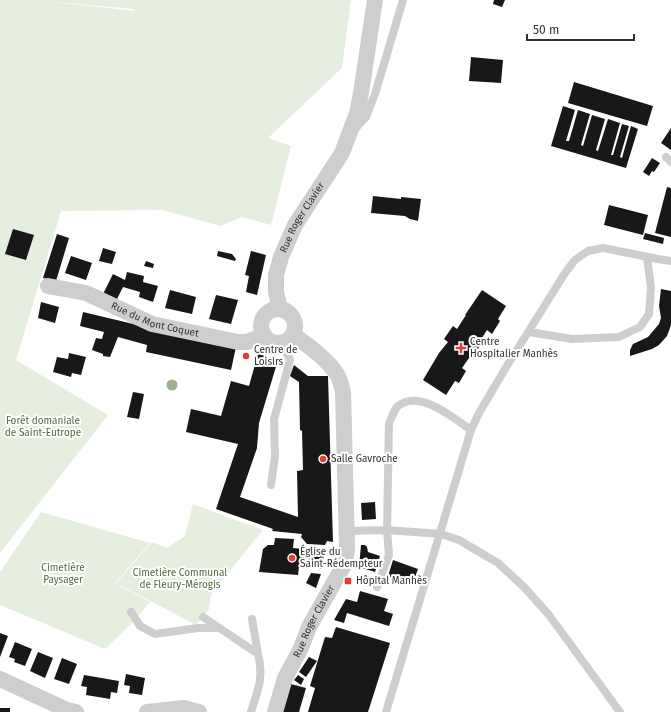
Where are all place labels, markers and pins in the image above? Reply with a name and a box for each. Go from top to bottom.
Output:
place label: Centre Hospitalier Manhès [470,336,558,360]
marker: Centre Hospitalier Manhès [455,342,467,354]
place label: Centre de Loisirs [254,344,297,368]
marker: Centre de Loisirs [241,351,251,361]
place label: Salle Gavroche [331,453,398,465]
marker: Salle Gavroche [318,454,328,464]
place label: Église du Saint-Rédempteur [300,544,383,570]
marker: Église du Saint-Rédempteur [287,553,297,563]
place label: Hôpital Manhès [356,575,427,587]
marker: Hôpital Manhès [343,576,353,586]

